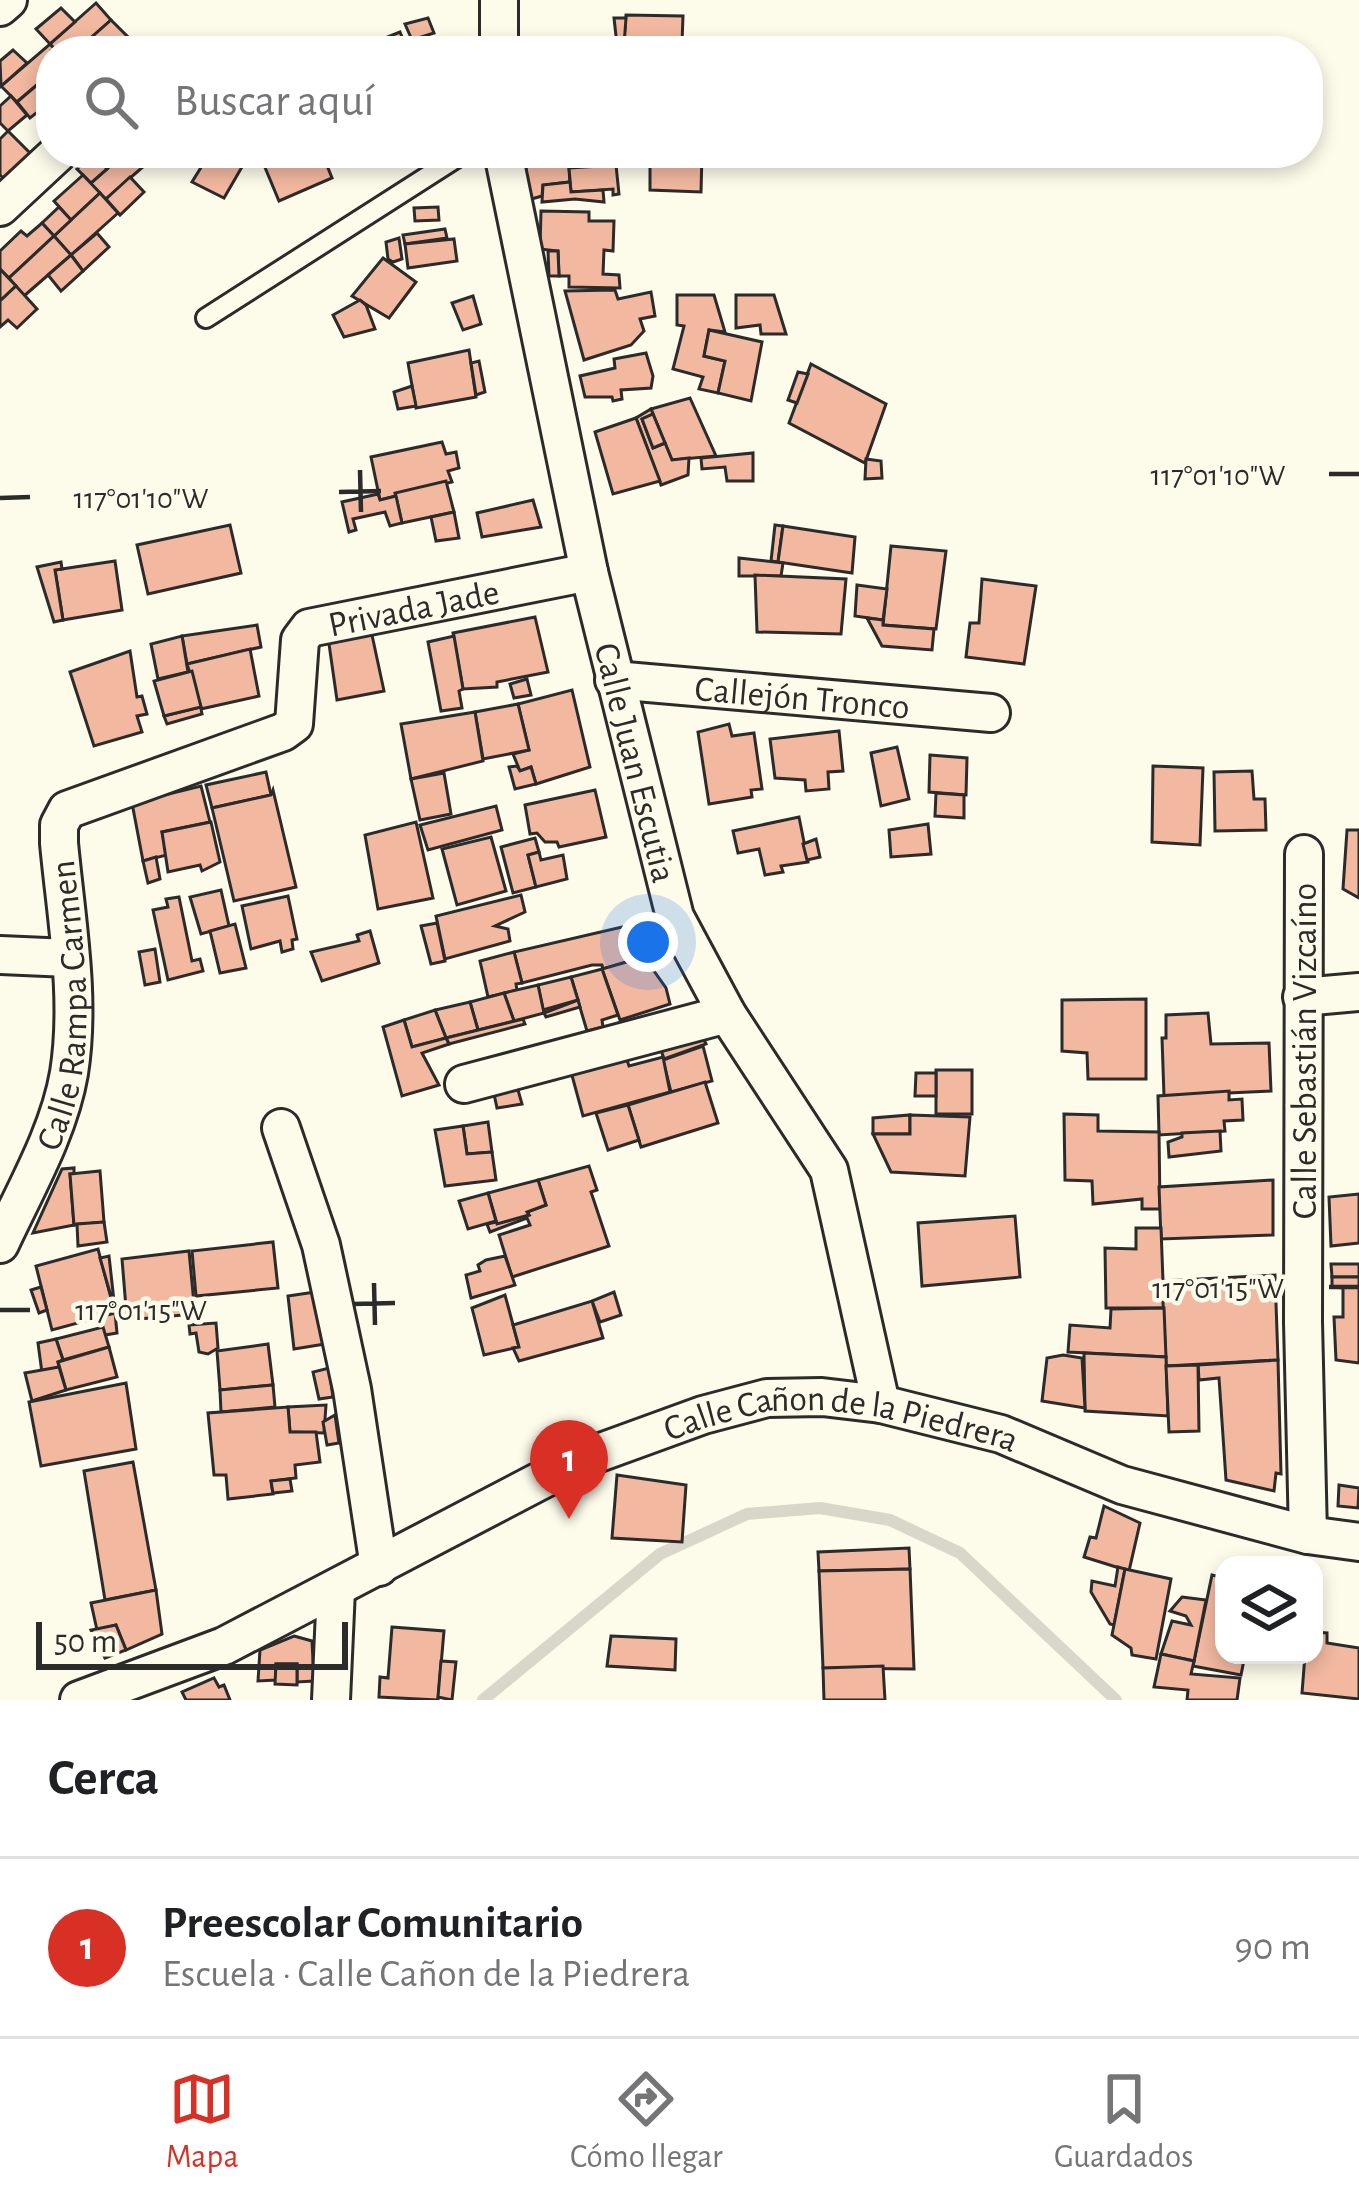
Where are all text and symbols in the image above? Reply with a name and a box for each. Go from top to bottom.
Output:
search box [36,36,1323,168]
icon: search [78,69,144,135]
text: Buscar aquí [174,79,374,124]
text: 117°01'10"W [1151,461,1286,491]
text: 117°01'10"W [74,484,209,514]
street label: Privada Jade [325,574,502,644]
street label: Calle Juan Escutia [587,639,682,886]
street label: Callejón Tronco [693,671,911,726]
street label: Calle Rampa Carmen [31,859,94,1156]
street label: Calle Sebastián Vizcaíno [1287,883,1323,1219]
your location [618,912,678,972]
text: 117°01'15"W [1152,1274,1284,1304]
text: 117°01'15"W [75,1296,207,1326]
street label: Calle Cañon de la Piedrera [659,1381,1023,1459]
pin: 1 [530,1420,608,1519]
map controls [1215,1556,1323,1664]
button: layers [1215,1556,1323,1664]
scale bar [36,1616,348,1669]
text: 50 m [54,1626,117,1659]
text: Cerca [48,1753,159,1804]
text: Preescolar Comunitario [162,1901,583,1946]
text: 1 [80,1928,94,1967]
text: 90 m [1234,1928,1311,1967]
text: Escuela · Calle Cañon de la Piedrera [162,1955,690,1994]
tab: Mapa [166,2066,239,2178]
tab: Cómo llegar [570,2066,723,2178]
tab: Guardados [1054,2066,1193,2178]

